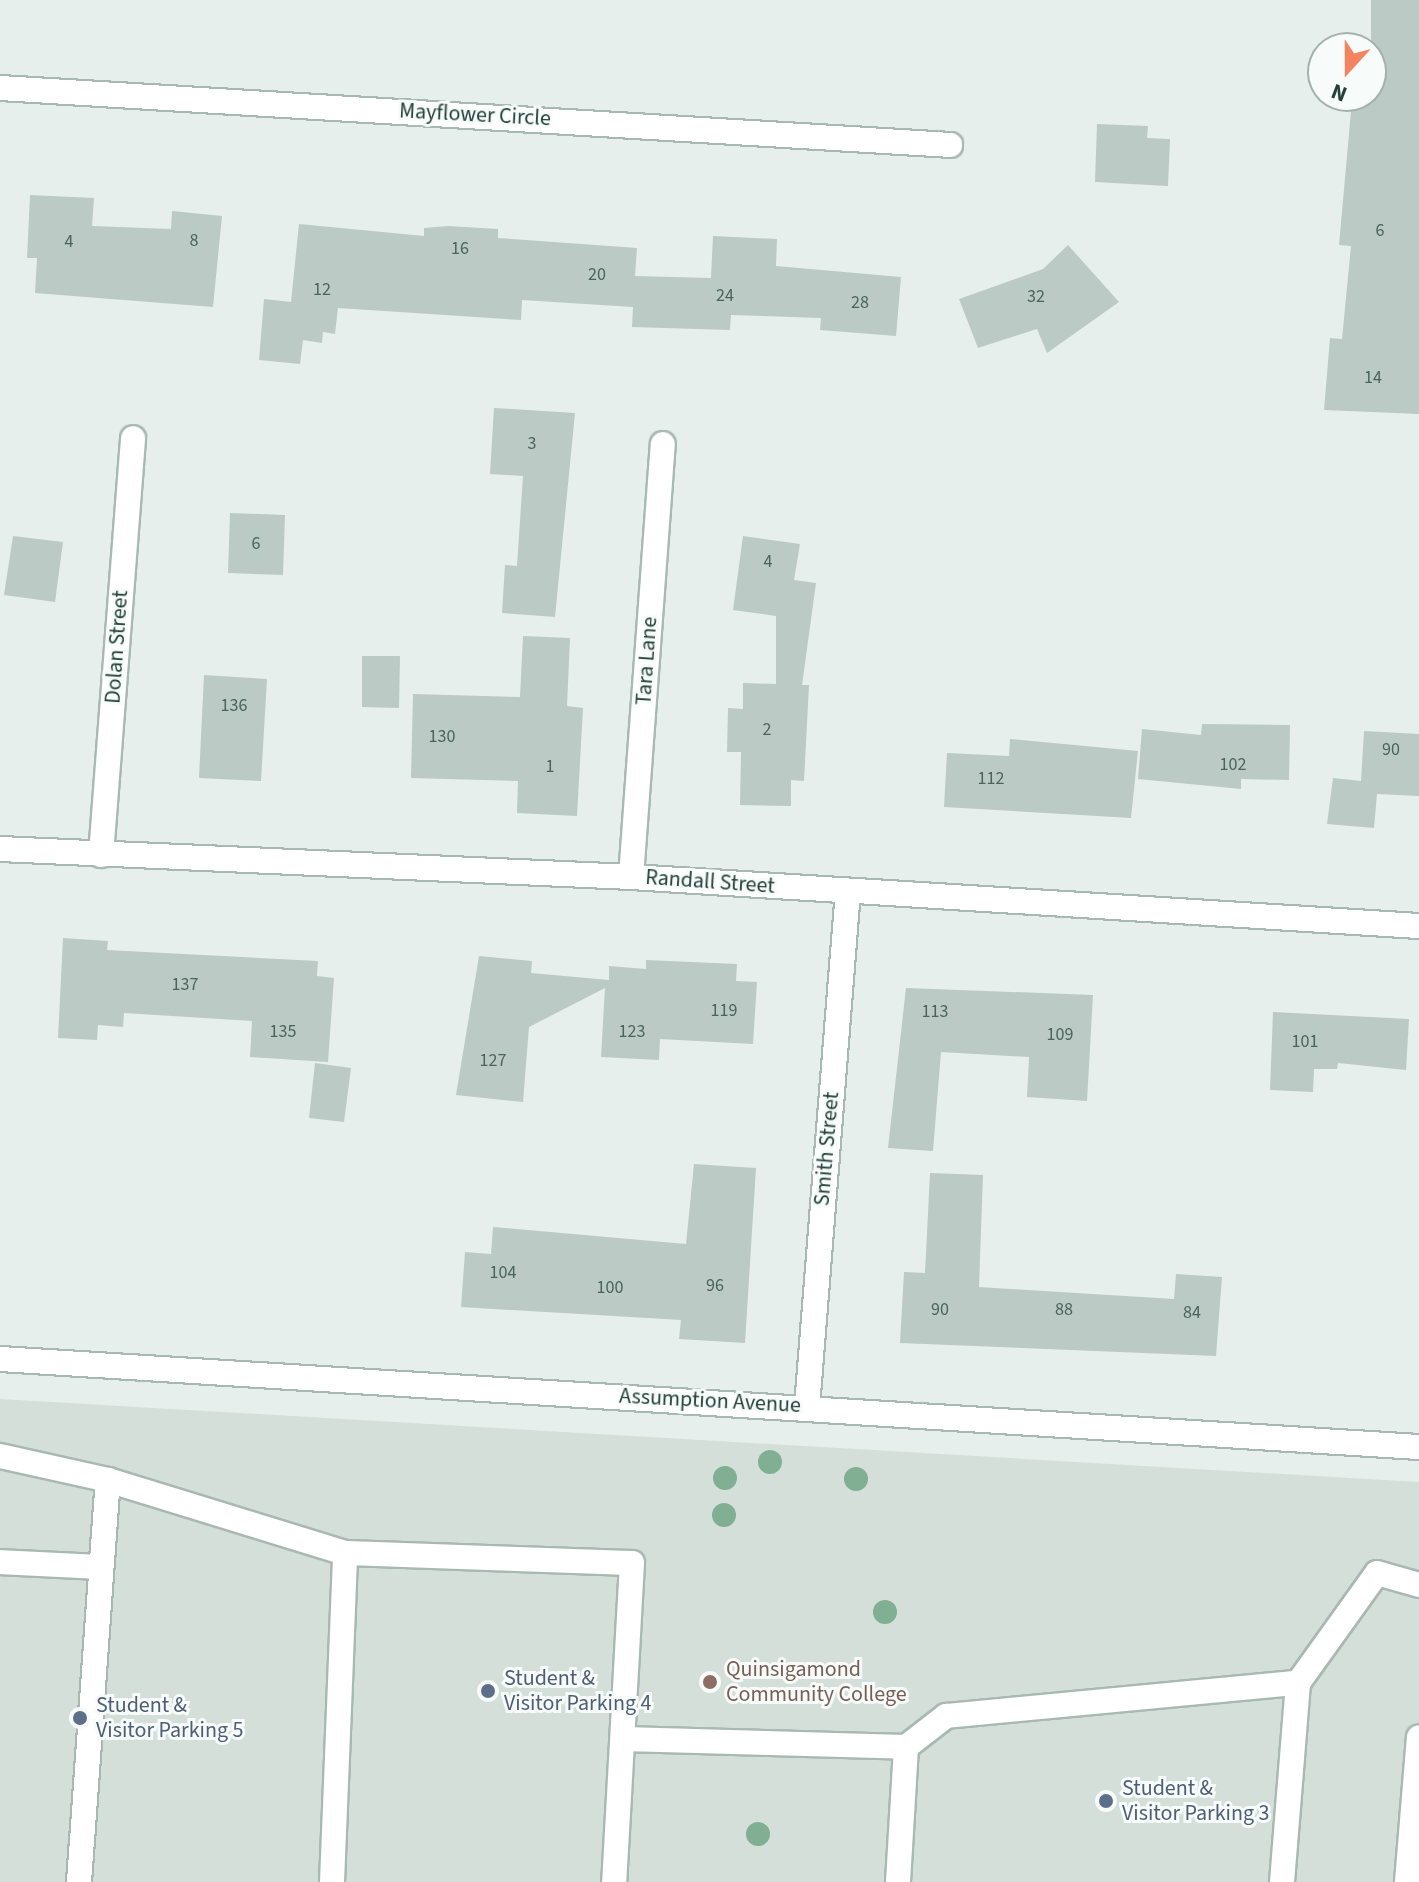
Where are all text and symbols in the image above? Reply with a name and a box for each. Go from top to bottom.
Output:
north arrow [1307,32,1387,112]
text: N [1327,75,1352,110]
street label: Mayflower Circle [398,98,552,132]
house number: 6 [1376,220,1384,242]
house number: 8 [190,230,198,252]
house number: 4 [65,231,73,253]
house number: 16 [451,238,469,260]
house number: 20 [588,264,606,286]
house number: 12 [313,279,331,301]
house number: 24 [716,285,734,307]
house number: 32 [1027,286,1045,308]
house number: 28 [851,292,869,314]
house number: 14 [1364,367,1382,389]
house number: 3 [528,433,536,455]
house number: 6 [252,533,260,555]
house number: 4 [764,551,772,573]
street label: Dolan Street [100,589,134,705]
street label: Tara Lane [631,616,663,706]
house number: 136 [221,695,247,717]
house number: 2 [763,719,771,741]
house number: 130 [429,726,455,748]
house number: 90 [1382,739,1400,761]
house number: 102 [1220,754,1246,776]
house number: 1 [546,756,554,778]
house number: 112 [978,768,1004,790]
street label: Randall Street [644,864,776,900]
house number: 137 [172,974,198,996]
house number: 119 [711,1000,737,1022]
house number: 113 [922,1001,948,1023]
house number: 135 [270,1021,296,1043]
house number: 123 [619,1021,645,1043]
house number: 109 [1047,1024,1073,1046]
house number: 101 [1292,1031,1318,1053]
house number: 127 [480,1050,506,1072]
street label: Smith Street [809,1091,845,1207]
house number: 104 [490,1262,516,1284]
house number: 96 [706,1275,724,1297]
house number: 100 [597,1277,623,1299]
house number: 90 [931,1299,949,1321]
house number: 88 [1055,1299,1073,1321]
house number: 84 [1183,1302,1201,1324]
street label: Assumption Avenue [618,1383,802,1419]
place label: Quinsigamond Community College [726,1656,907,1708]
place label: Student & Visitor Parking 4 [504,1665,651,1716]
marker: Quinsigamond Community College [701,1673,719,1691]
marker: Student & Visitor Parking 4 [479,1682,497,1700]
place label: Student & Visitor Parking 5 [96,1692,243,1744]
marker: Student & Visitor Parking 5 [71,1709,89,1727]
place label: Student & Visitor Parking 3 [1122,1775,1269,1826]
marker: Student & Visitor Parking 3 [1097,1792,1115,1810]

